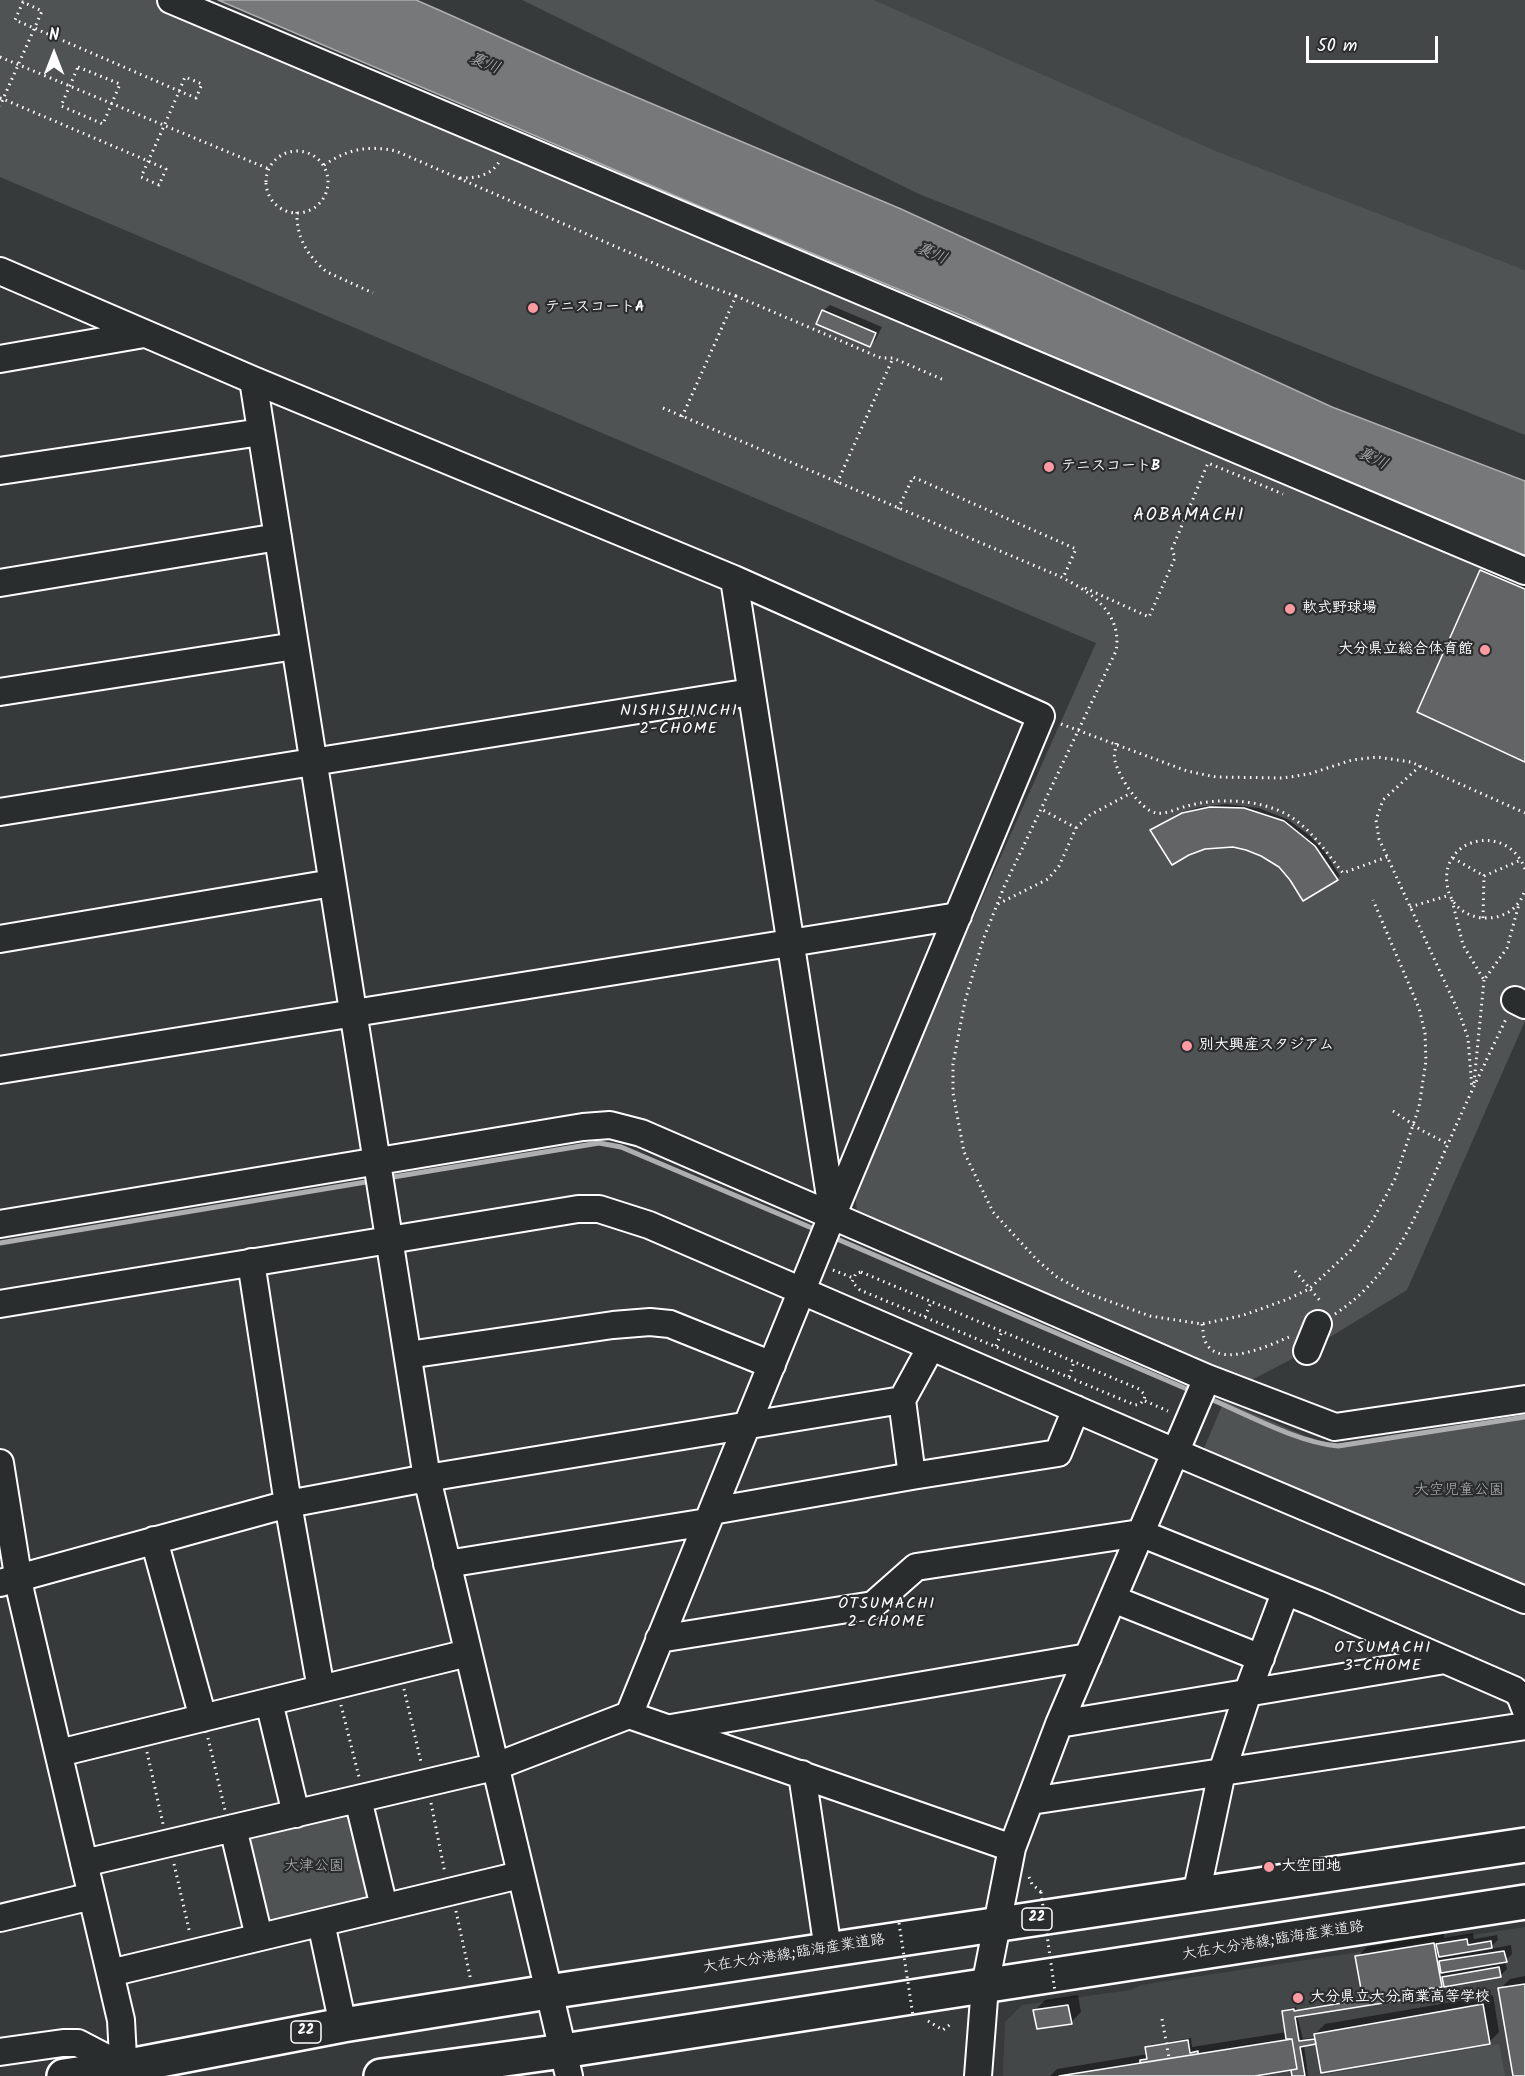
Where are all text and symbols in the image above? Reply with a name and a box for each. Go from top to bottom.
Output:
text: N [49,23,59,48]
north arrow [24,24,84,84]
scale bar [1309,24,1441,62]
text: 50 m [1317,32,1357,61]
water label: 裏川 [466,50,502,80]
water label: 裏川 [912,240,950,270]
place label: テニスコートA [545,299,644,317]
marker: テニスコートA [526,301,540,315]
water label: 裏川 [1353,444,1391,476]
place label: テニスコートB [1061,458,1160,476]
marker: テニスコートB [1042,460,1056,474]
district label: AOBAMACHI [1133,506,1245,528]
place label: 軟式野球場 [1302,600,1377,618]
marker: 軟式野球場 [1283,602,1297,616]
place label: 大分県立総合体育館 [1338,641,1473,659]
marker: 大分県立総合体育館 [1478,643,1492,657]
district label: NISHISHINCHI 2-CHOME [620,702,738,740]
place label: 別大興産スタジアム [1199,1037,1334,1055]
marker: 別大興産スタジアム [1180,1039,1194,1053]
park label: 大空児童公園 [1414,1482,1504,1500]
district label: OTSUMACHI 2-CHOME [838,1595,936,1633]
district label: OTSUMACHI 3-CHOME [1334,1639,1432,1677]
park label: 大津公園 [284,1858,344,1876]
place label: 大空団地 [1281,1858,1341,1876]
marker: 大空団地 [1262,1860,1276,1874]
road number: 22 [1022,1908,1052,1930]
street label: 大在大分港線;臨海産業道路 [1180,1919,1366,1965]
street label: 大在大分港線;臨海産業道路 [701,1932,887,1978]
place label: 大分県立大分商業高等学校 [1310,1989,1490,2007]
marker: 大分県立大分商業高等学校 [1291,1991,1305,2005]
road number: 22 [291,2021,321,2043]

